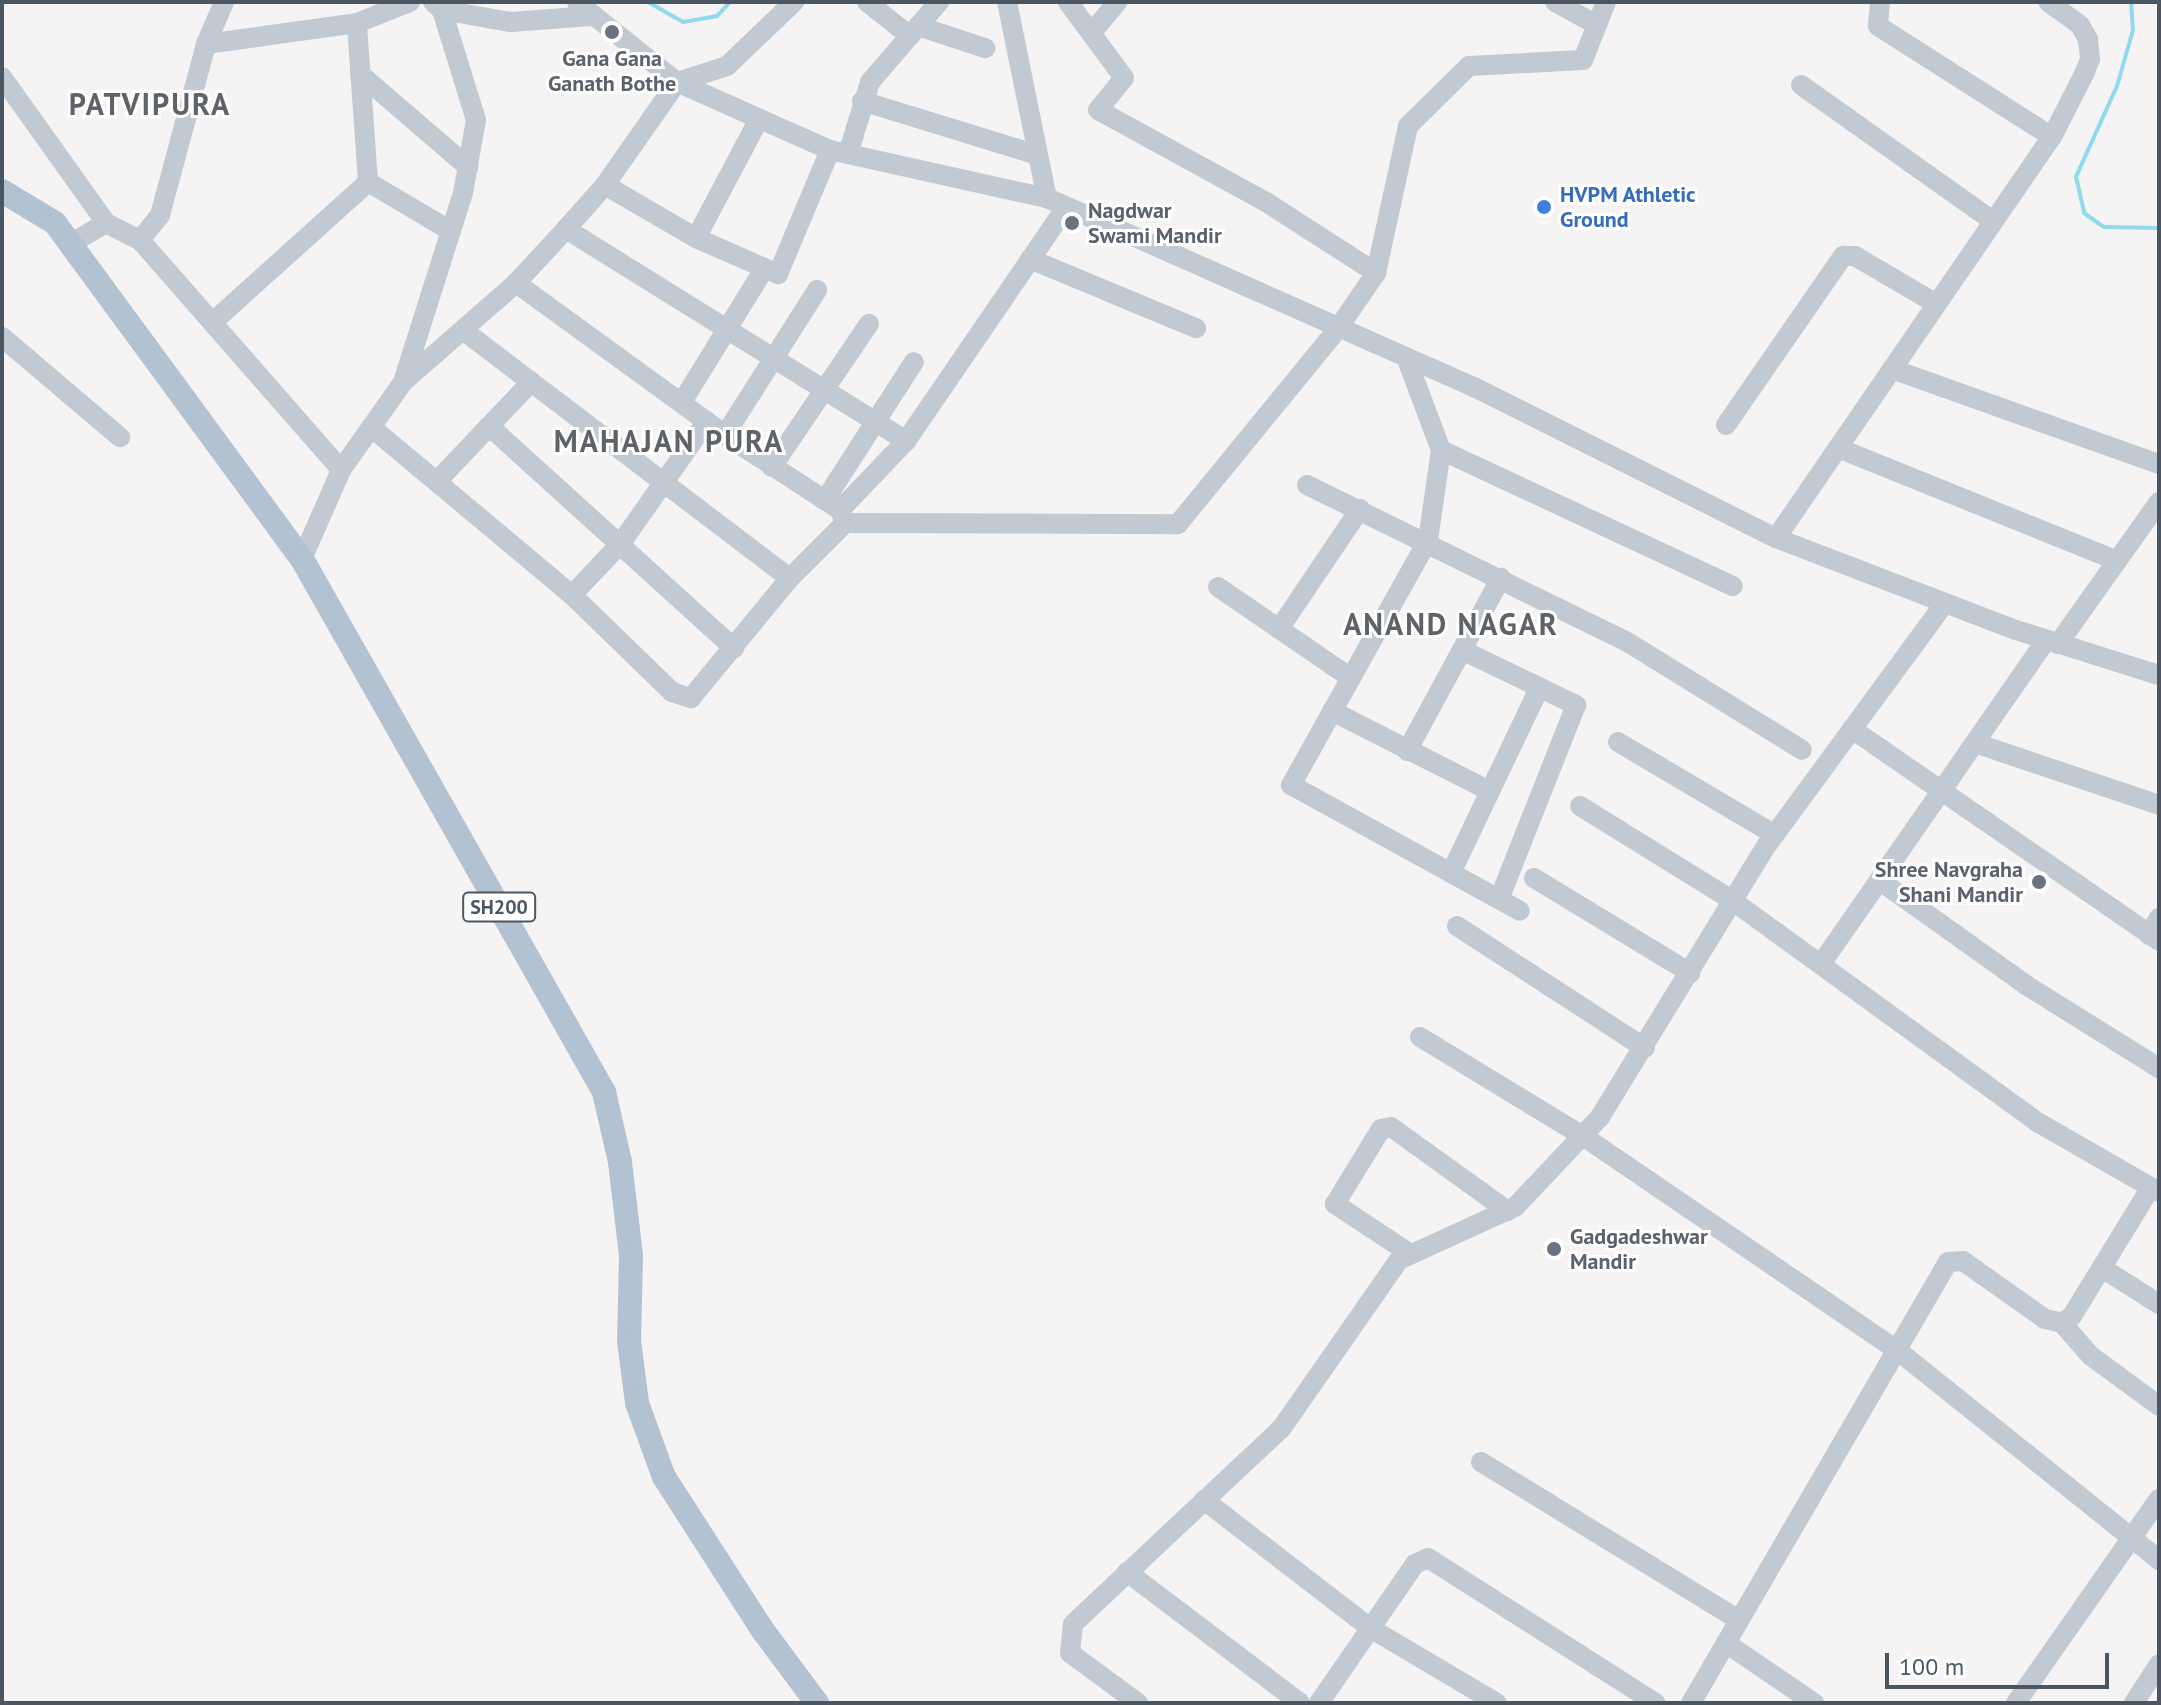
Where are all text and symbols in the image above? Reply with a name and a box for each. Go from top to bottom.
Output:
marker: Gana Gana Ganath Bothe [603,23,621,41]
place label: Gana Gana Ganath Bothe [548,45,676,96]
district label: PATVIPURA [69,86,231,122]
place label: HVPM Athletic Ground [1560,181,1696,232]
place label: Nagdwar Swami Mandir [1088,197,1222,248]
marker: HVPM Athletic Ground [1535,198,1553,216]
marker: Nagdwar Swami Mandir [1063,214,1081,232]
district label: MAHAJAN PURA [554,423,784,459]
district label: ANAND NAGAR [1343,606,1559,642]
place label: Shree Navgraha Shani Mandir [1875,856,2023,908]
marker: Shree Navgraha Shani Mandir [2030,873,2048,891]
road number: SH200 [461,891,537,923]
place label: Gadgadeshwar Mandir [1570,1223,1708,1274]
marker: Gadgadeshwar Mandir [1545,1240,1563,1258]
scale bar [1889,1637,2113,1687]
text: 100 m [1899,1651,1964,1682]

